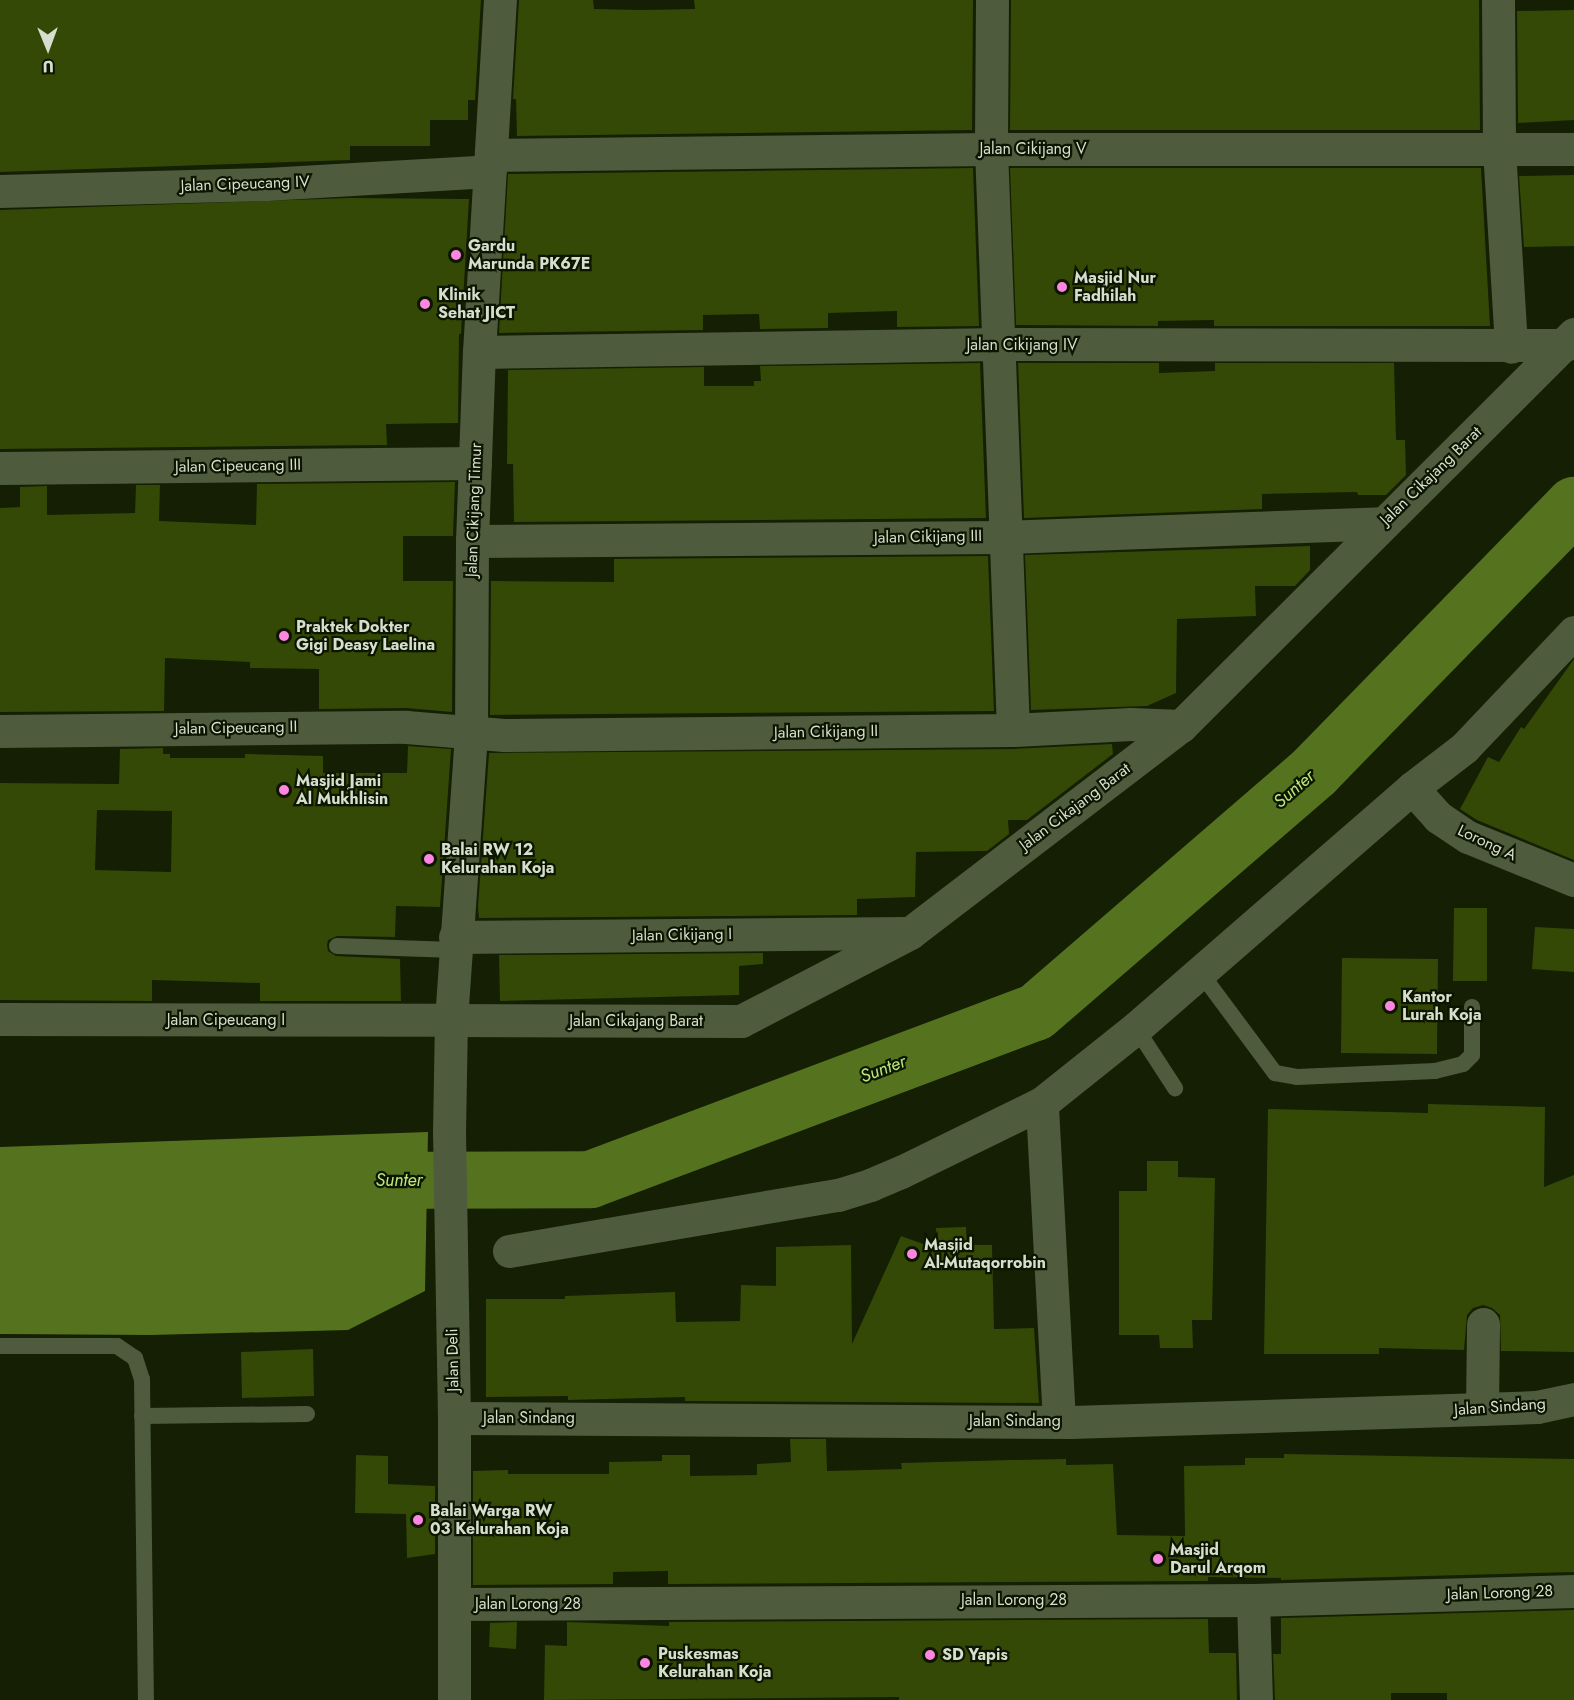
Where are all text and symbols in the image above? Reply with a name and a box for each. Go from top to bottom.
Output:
north arrow [18,18,78,78]
text: U [43,55,54,78]
street label: Jalan Cikijang V [979,139,1087,159]
street label: Jalan Cipeucang IV [180,172,310,196]
place label: Gardu Marunda PK67E [468,236,590,274]
marker: Gardu Marunda PK67E [449,248,463,262]
place label: Masjid Nur Fadhilah [1074,268,1156,306]
marker: Masjid Nur Fadhilah [1055,280,1069,294]
place label: Klinik Sehat JICT [438,285,515,323]
marker: Klinik Sehat JICT [416,295,434,313]
street label: Jalan Cikijang IV [967,335,1077,355]
street label: Jalan Cikajang Barat [1376,423,1486,529]
street label: Jalan Cikijang Timur [462,442,486,578]
street label: Jalan Cipeucang III [175,455,301,477]
street label: Jalan Cikijang III [874,526,982,548]
place label: Praktek Dokter Gigi Deasy Laelina [296,617,435,655]
marker: Praktek Dokter Gigi Deasy Laelina [277,629,291,643]
street label: Jalan Cipeucang II [175,717,297,739]
street label: Jalan Cikijang II [774,721,878,743]
street label: Jalan Cikajang Barat [1016,759,1134,855]
water label: Sunter [1269,765,1319,813]
place label: Masjid Jami Al Mukhlisin [296,771,388,809]
marker: Masjid Jami Al Mukhlisin [277,783,291,797]
street label: Lorong A [1454,821,1520,865]
place label: Balai RW 12 Kelurahan Koja [441,840,554,878]
marker: Balai RW 12 Kelurahan Koja [422,852,436,866]
street label: Jalan Cikijang I [632,925,732,945]
place label: Kantor Lurah Koja [1402,987,1482,1025]
marker: Kantor Lurah Koja [1383,999,1397,1013]
street label: Jalan Cipeucang I [167,1010,285,1030]
street label: Jalan Cikajang Barat [569,1011,703,1031]
water label: Sunter [857,1050,909,1088]
water label: Sunter [375,1169,423,1191]
place label: Masjid Al-Mutaqorrobin [924,1235,1046,1273]
marker: Masjid Al-Mutaqorrobin [905,1247,919,1261]
street label: Jalan Deli [443,1328,463,1392]
street label: Jalan Sindang [1454,1394,1546,1420]
street label: Jalan Sindang [483,1408,575,1428]
street label: Jalan Sindang [969,1411,1061,1431]
place label: Balai Warga RW 03 Kelurahan Koja [430,1501,569,1539]
marker: Balai Warga RW 03 Kelurahan Koja [411,1513,425,1527]
place label: Masjid Darul Arqom [1170,1540,1266,1578]
marker: Masjid Darul Arqom [1151,1552,1165,1566]
street label: Jalan Lorong 28 [1447,1582,1553,1604]
street label: Jalan Lorong 28 [961,1590,1067,1610]
street label: Jalan Lorong 28 [475,1594,581,1614]
place label: Puskesmas Kelurahan Koja [658,1644,771,1682]
place label: SD Yapis [942,1645,1008,1665]
marker: SD Yapis [923,1648,937,1662]
marker: Puskesmas Kelurahan Koja [636,1654,654,1672]

